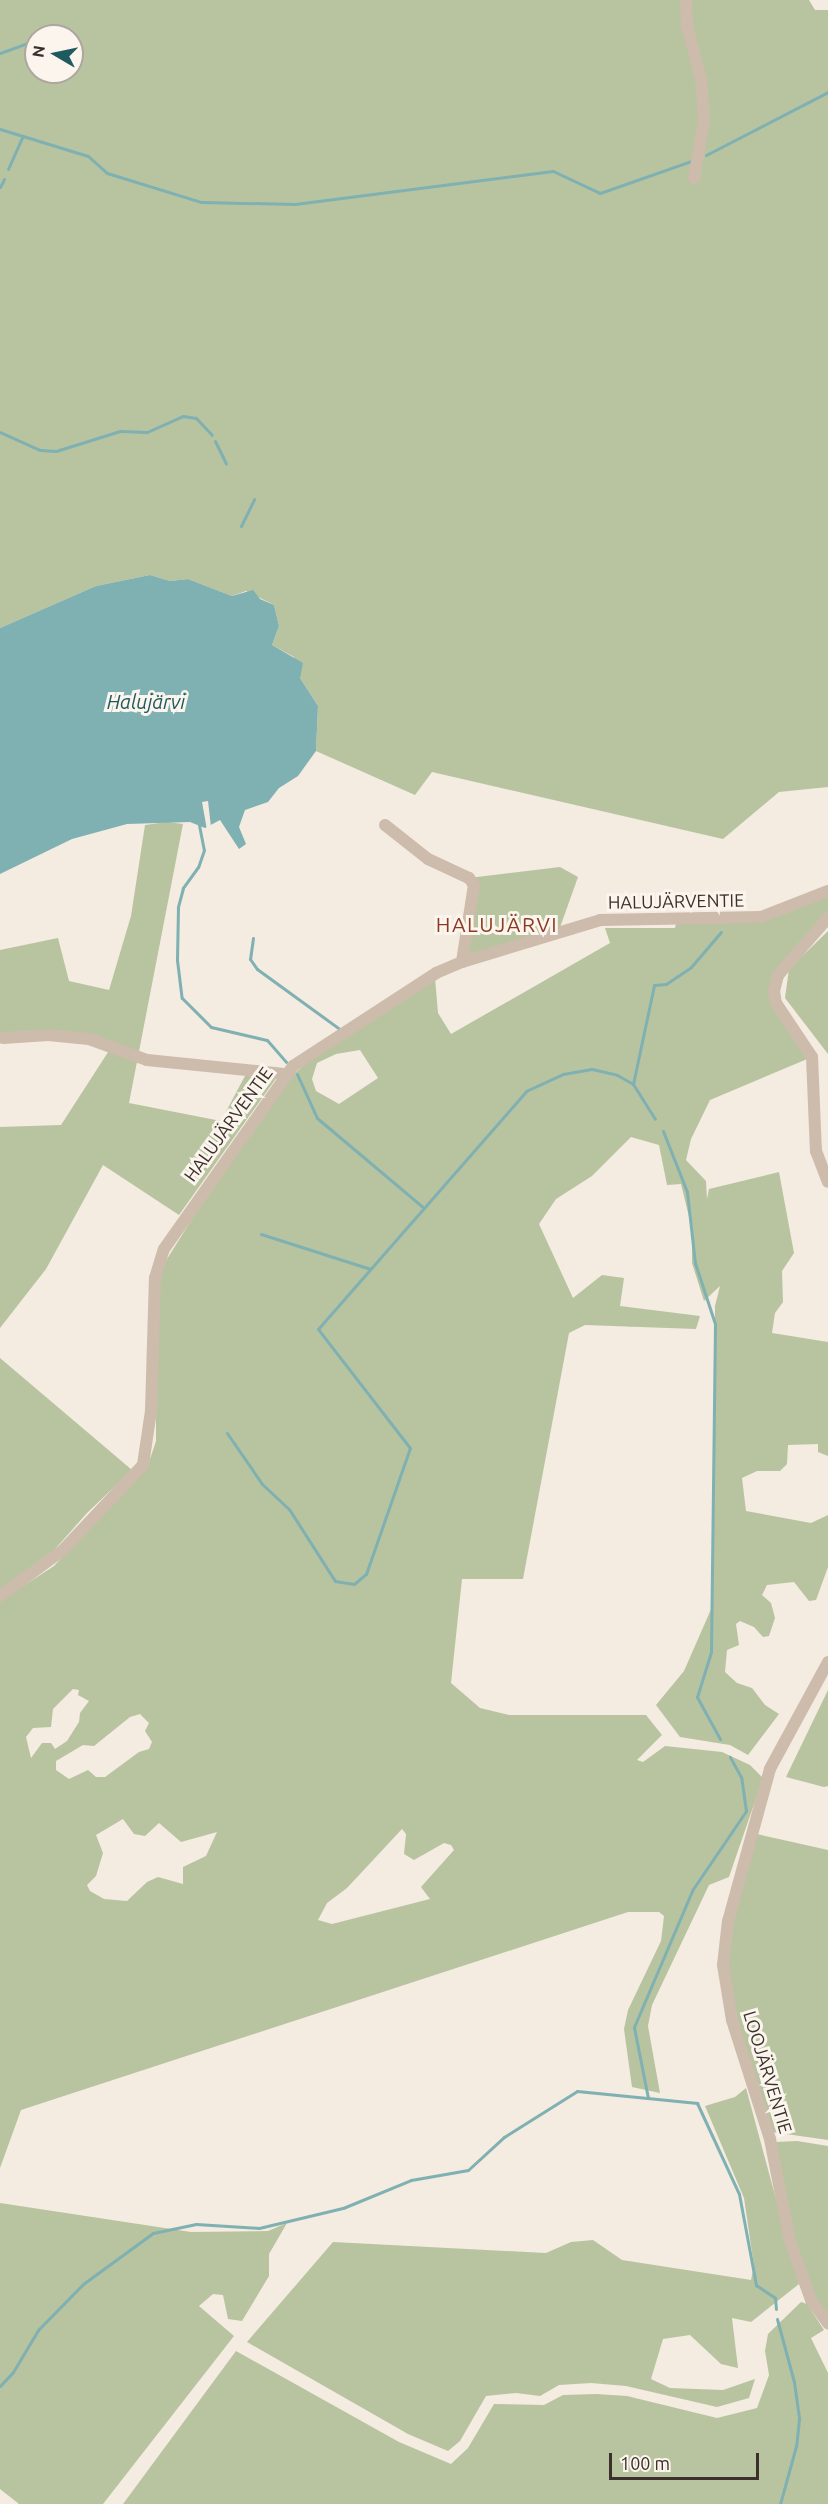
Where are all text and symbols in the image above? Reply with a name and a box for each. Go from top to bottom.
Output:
north arrow [24,24,84,84]
text: N [28,44,48,59]
water label: Halujärvi [107,689,185,713]
street label: HALUJÄRVENTIE [608,889,744,913]
district label: HALUJÄRVI [436,911,558,937]
street label: HALUJÄRVENTIE [179,1062,277,1186]
street label: LOOJÄRVENTIE [739,2008,797,2136]
scale bar [612,2441,762,2479]
text: 100 m [620,2453,670,2473]

